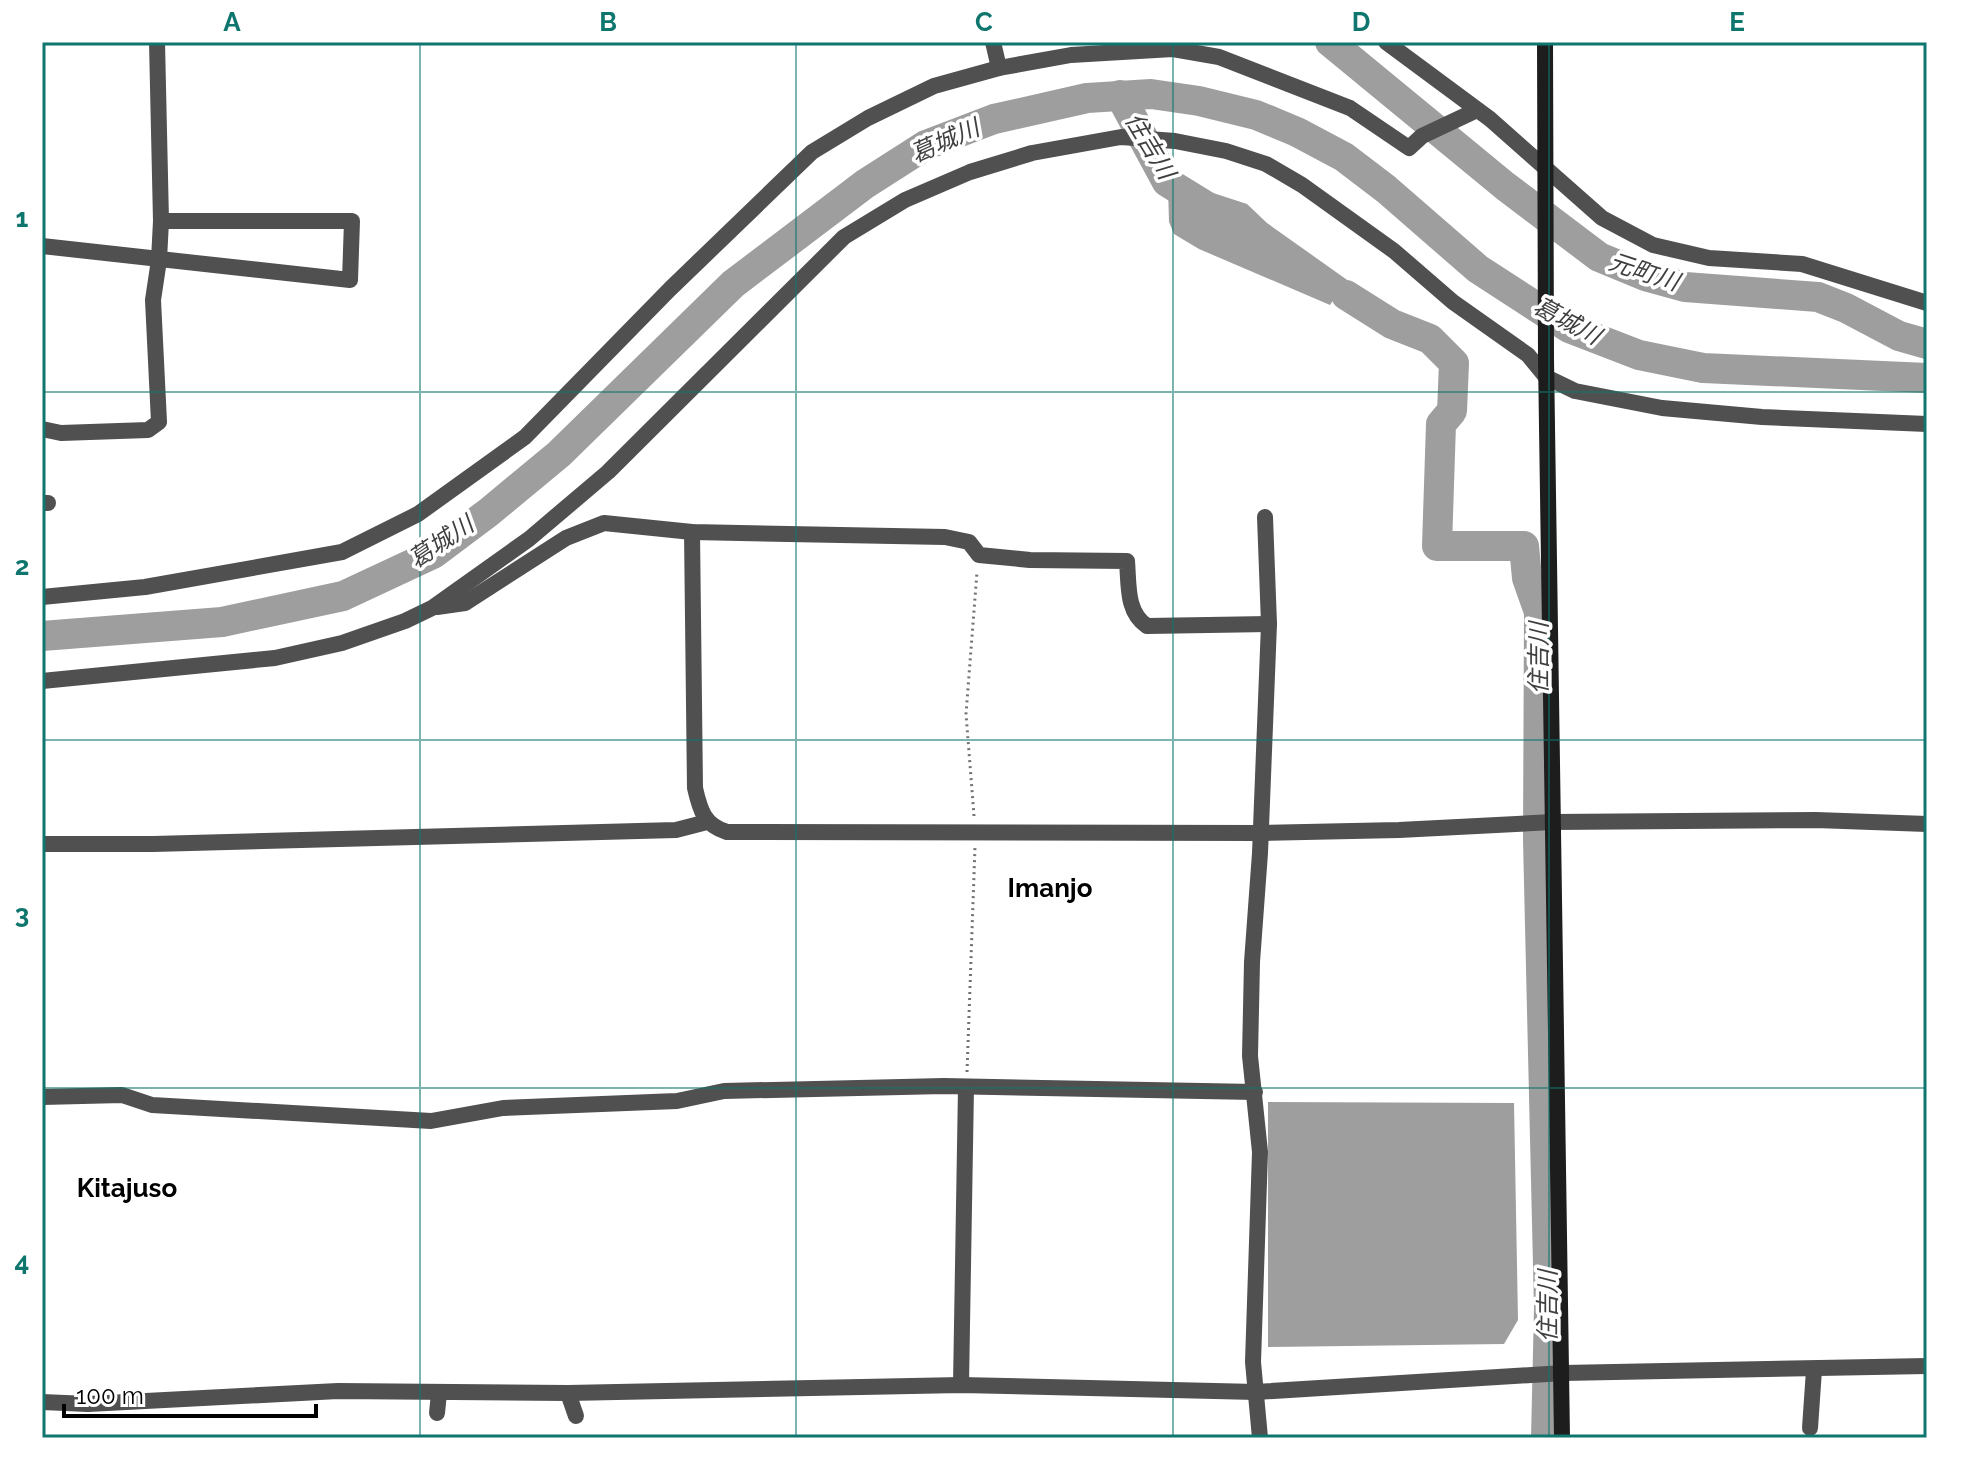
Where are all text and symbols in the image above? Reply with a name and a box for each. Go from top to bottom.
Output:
text: A [223,7,241,37]
text: B [599,7,617,37]
text: C [975,7,993,37]
text: D [1352,7,1370,37]
text: E [1729,7,1745,37]
water label: 住吉川 [1119,107,1183,187]
water label: 葛城川 [906,111,986,168]
text: 1 [16,203,29,233]
water label: 元町川 [1605,247,1686,297]
water label: 葛城川 [1529,291,1608,352]
water label: 葛城川 [403,508,481,574]
text: 2 [15,551,29,581]
water label: 住吉川 [1524,619,1553,694]
district label: Imanjo [1008,873,1092,903]
text: 3 [15,899,29,929]
district label: Kitajuso [77,1173,177,1203]
text: 4 [15,1247,29,1277]
water label: 住吉川 [1533,1267,1562,1342]
scale bar [64,1368,316,1418]
text: 100 m [76,1381,144,1410]

